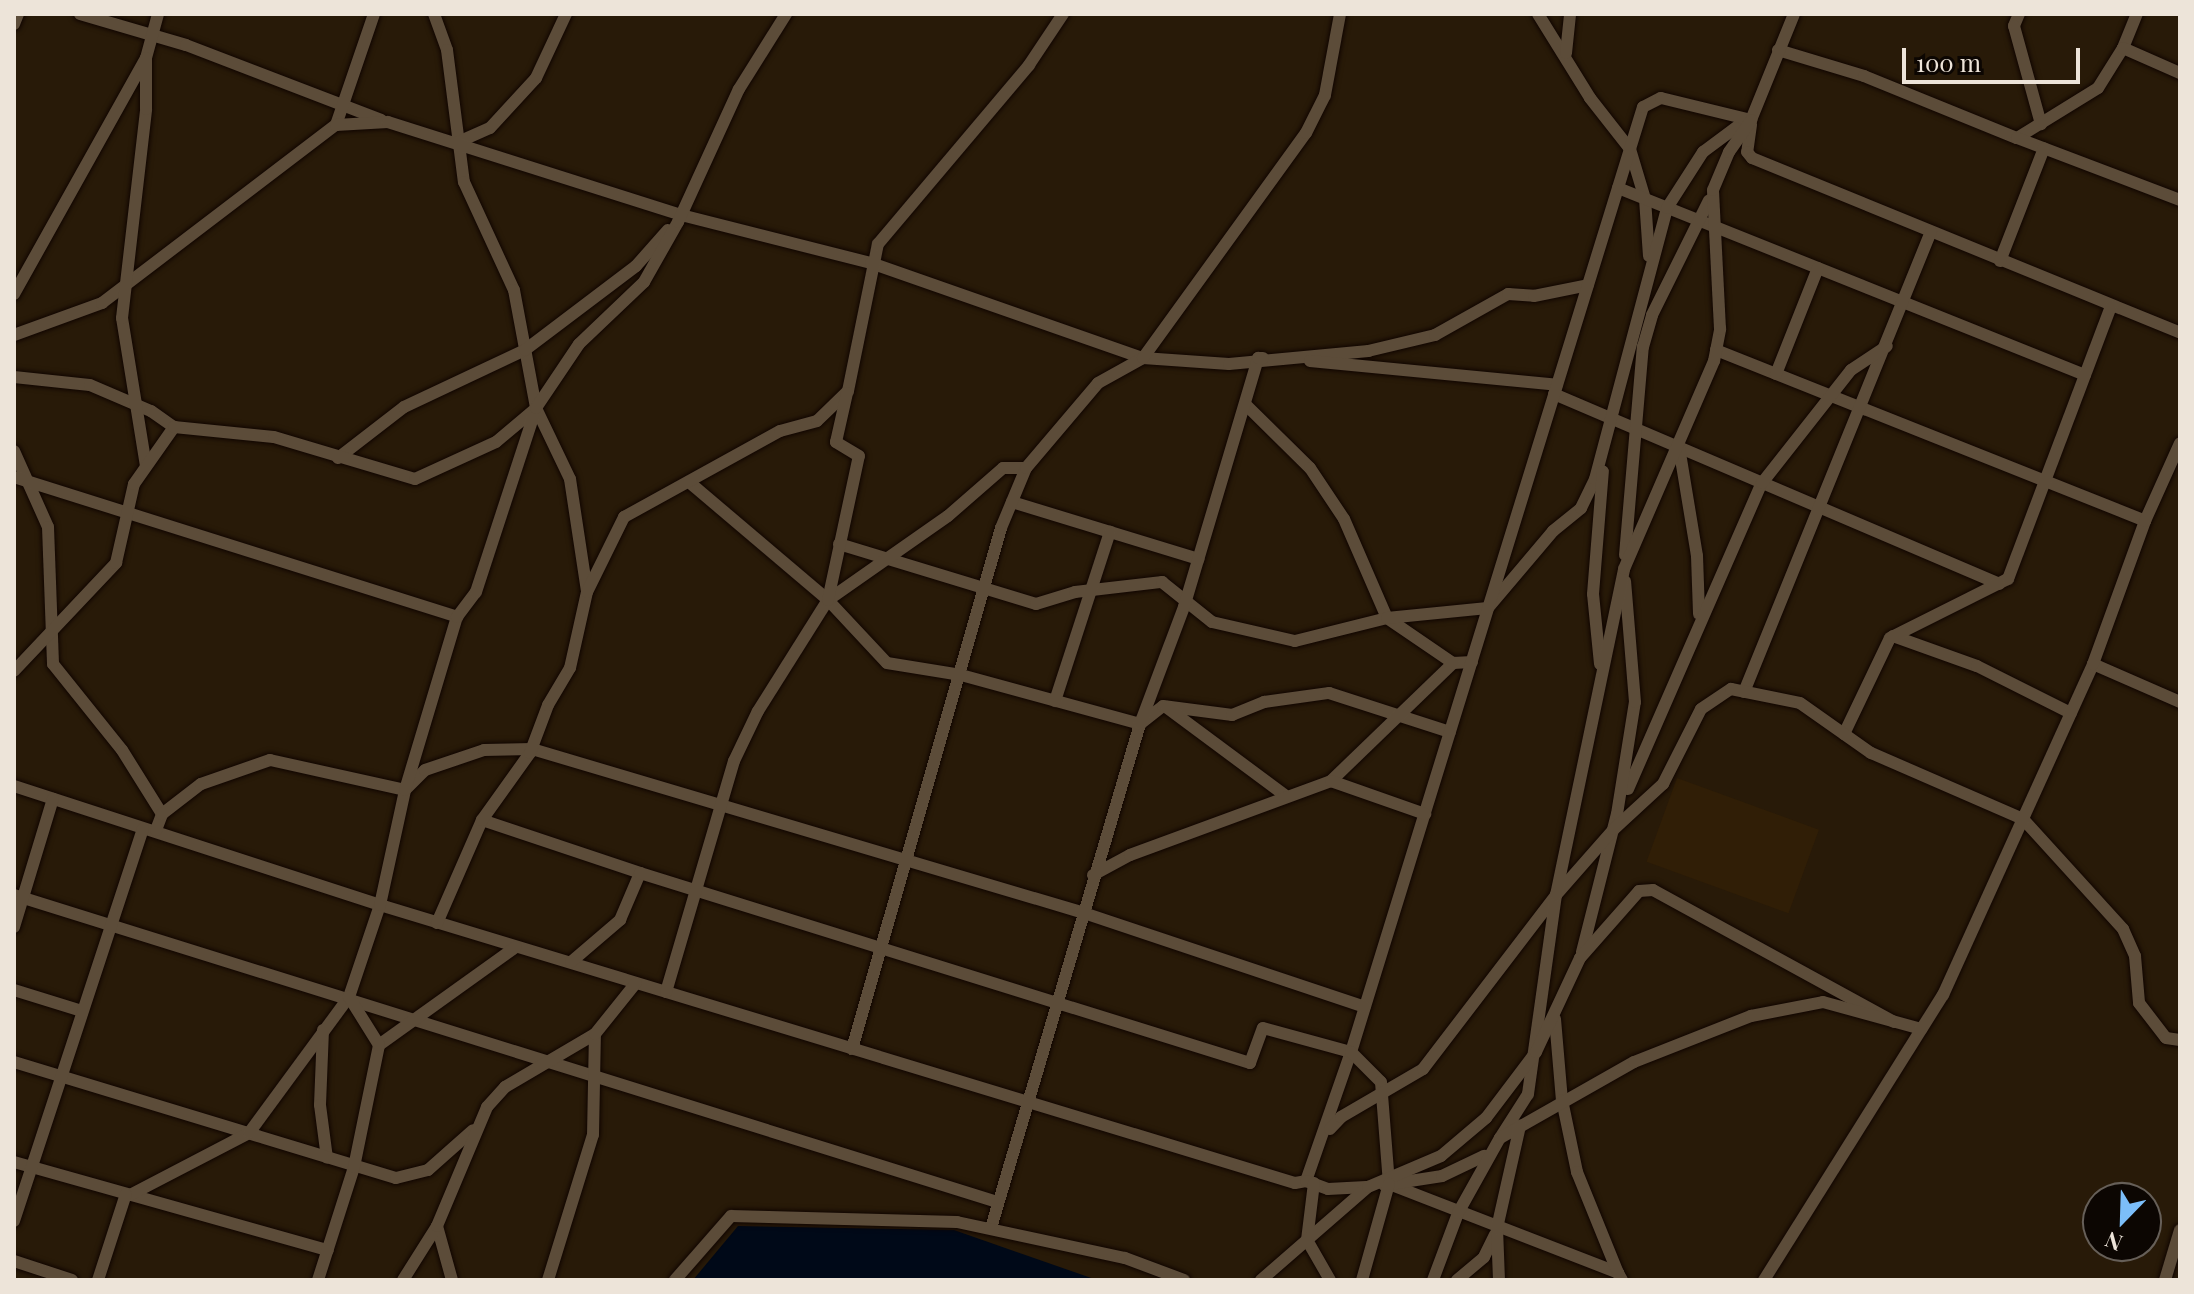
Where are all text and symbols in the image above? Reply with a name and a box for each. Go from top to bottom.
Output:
scale bar [1906,32,2084,82]
text: 100 m [1916,46,1981,78]
north arrow [2082,1182,2162,1262]
text: N [2100,1225,2127,1259]

